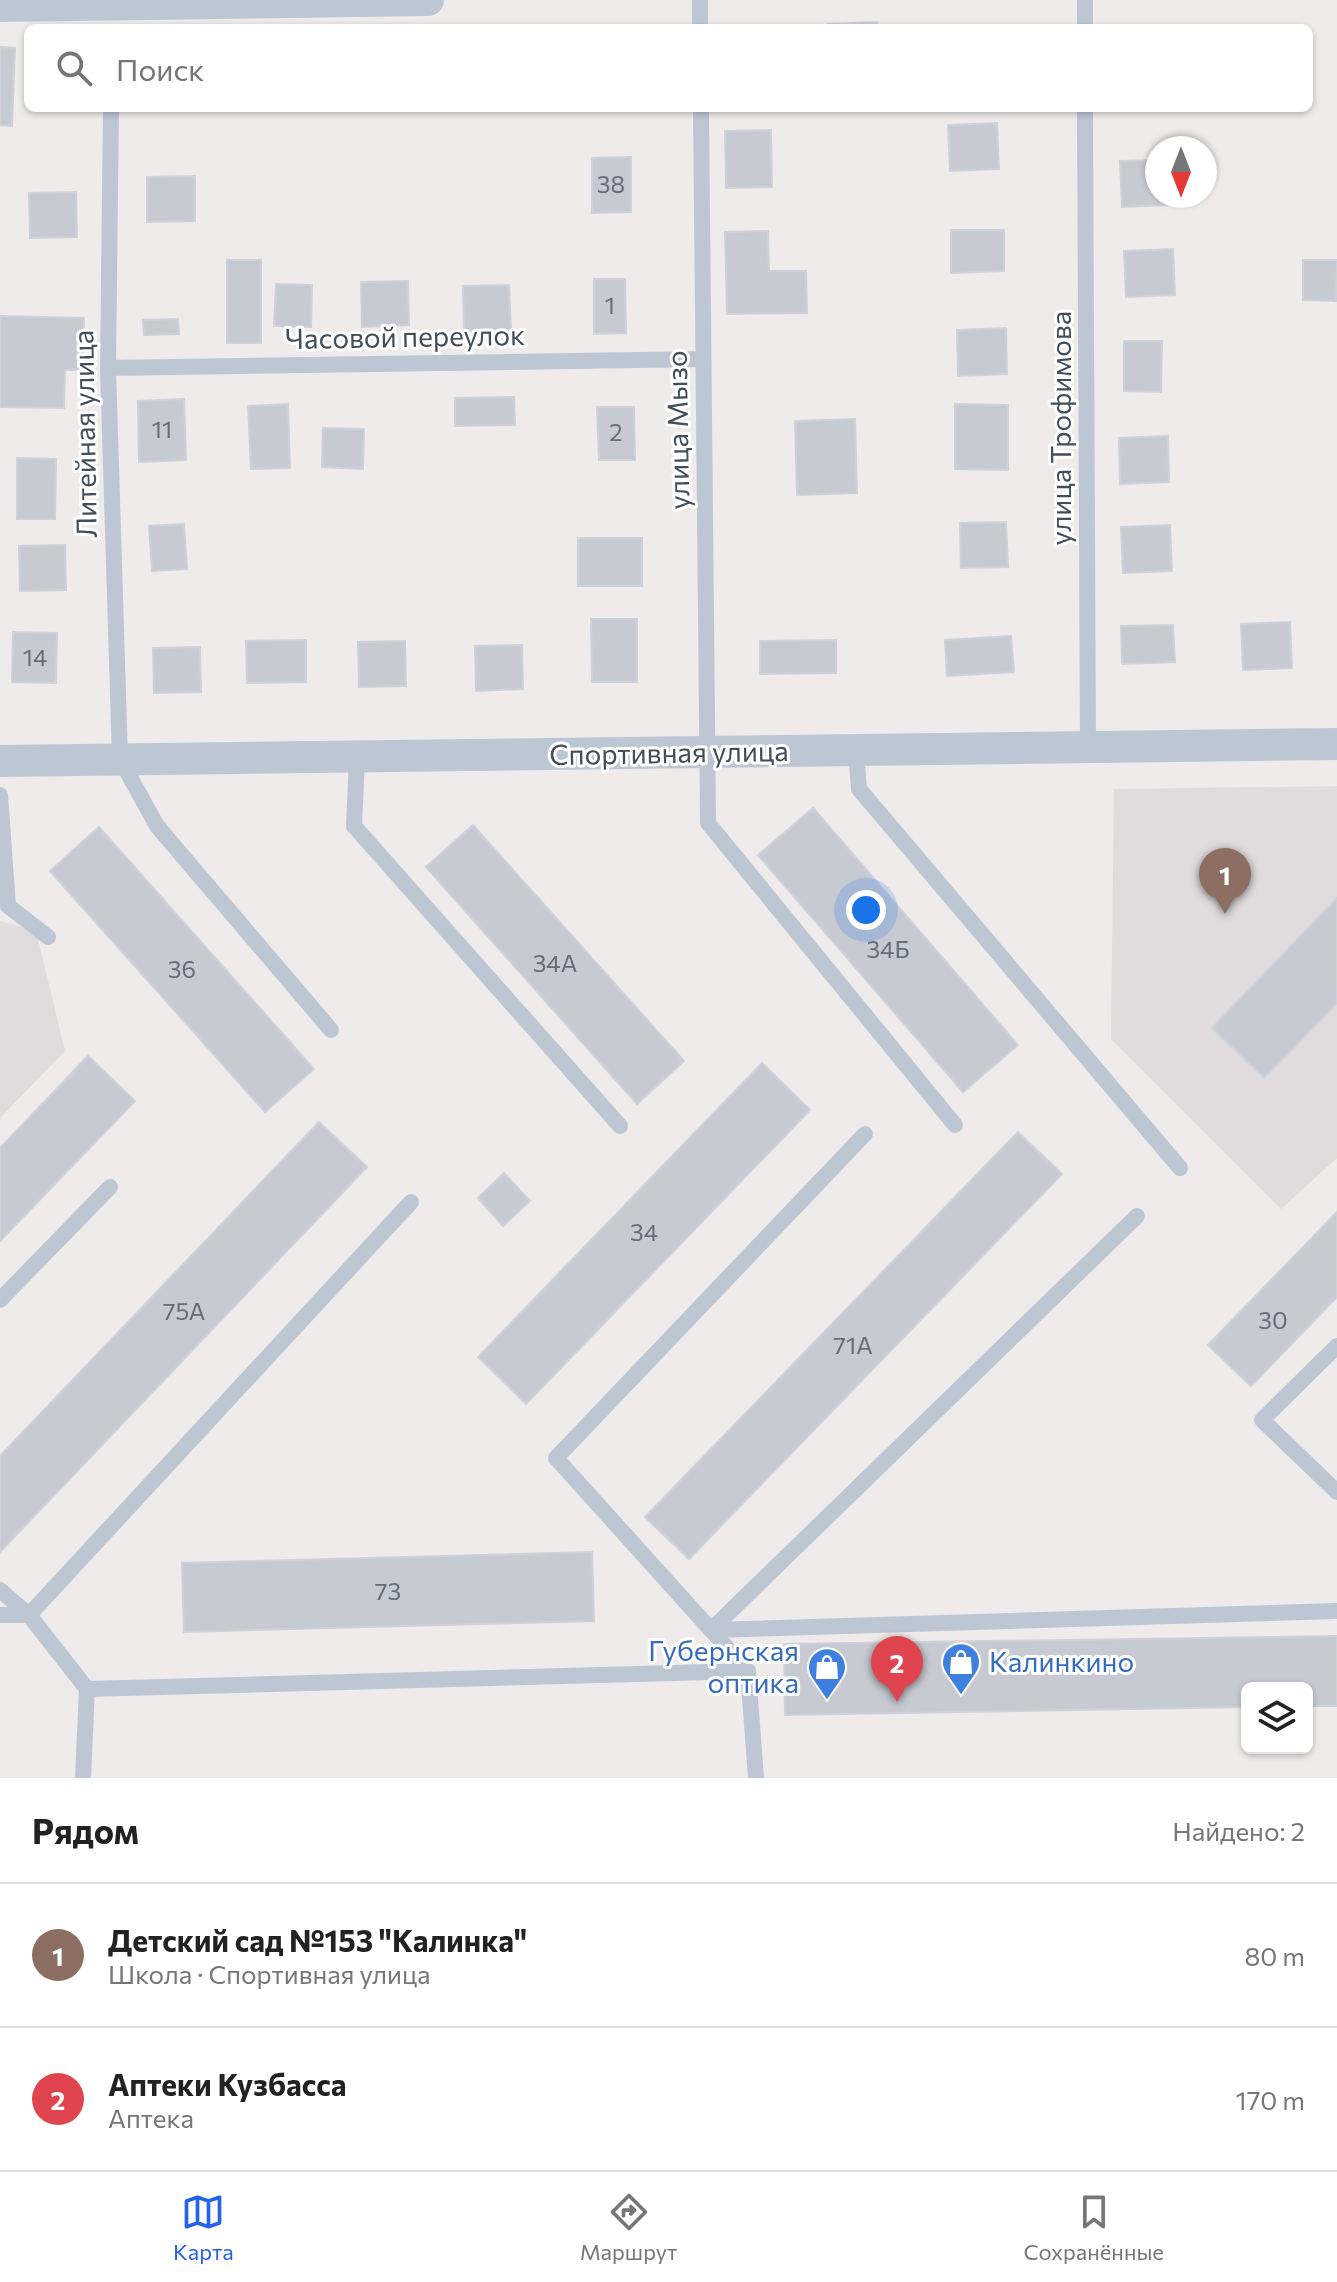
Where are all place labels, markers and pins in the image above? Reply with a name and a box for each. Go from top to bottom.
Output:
pin: 1 [1199,848,1251,914]
place label: Губернская оптика [648,1633,799,1699]
pin: 2 [871,1636,923,1702]
shop icon: Калинкино [940,1641,982,1696]
place label: Калинкино [989,1644,1134,1678]
shop icon: Губернская оптика [806,1646,848,1701]

